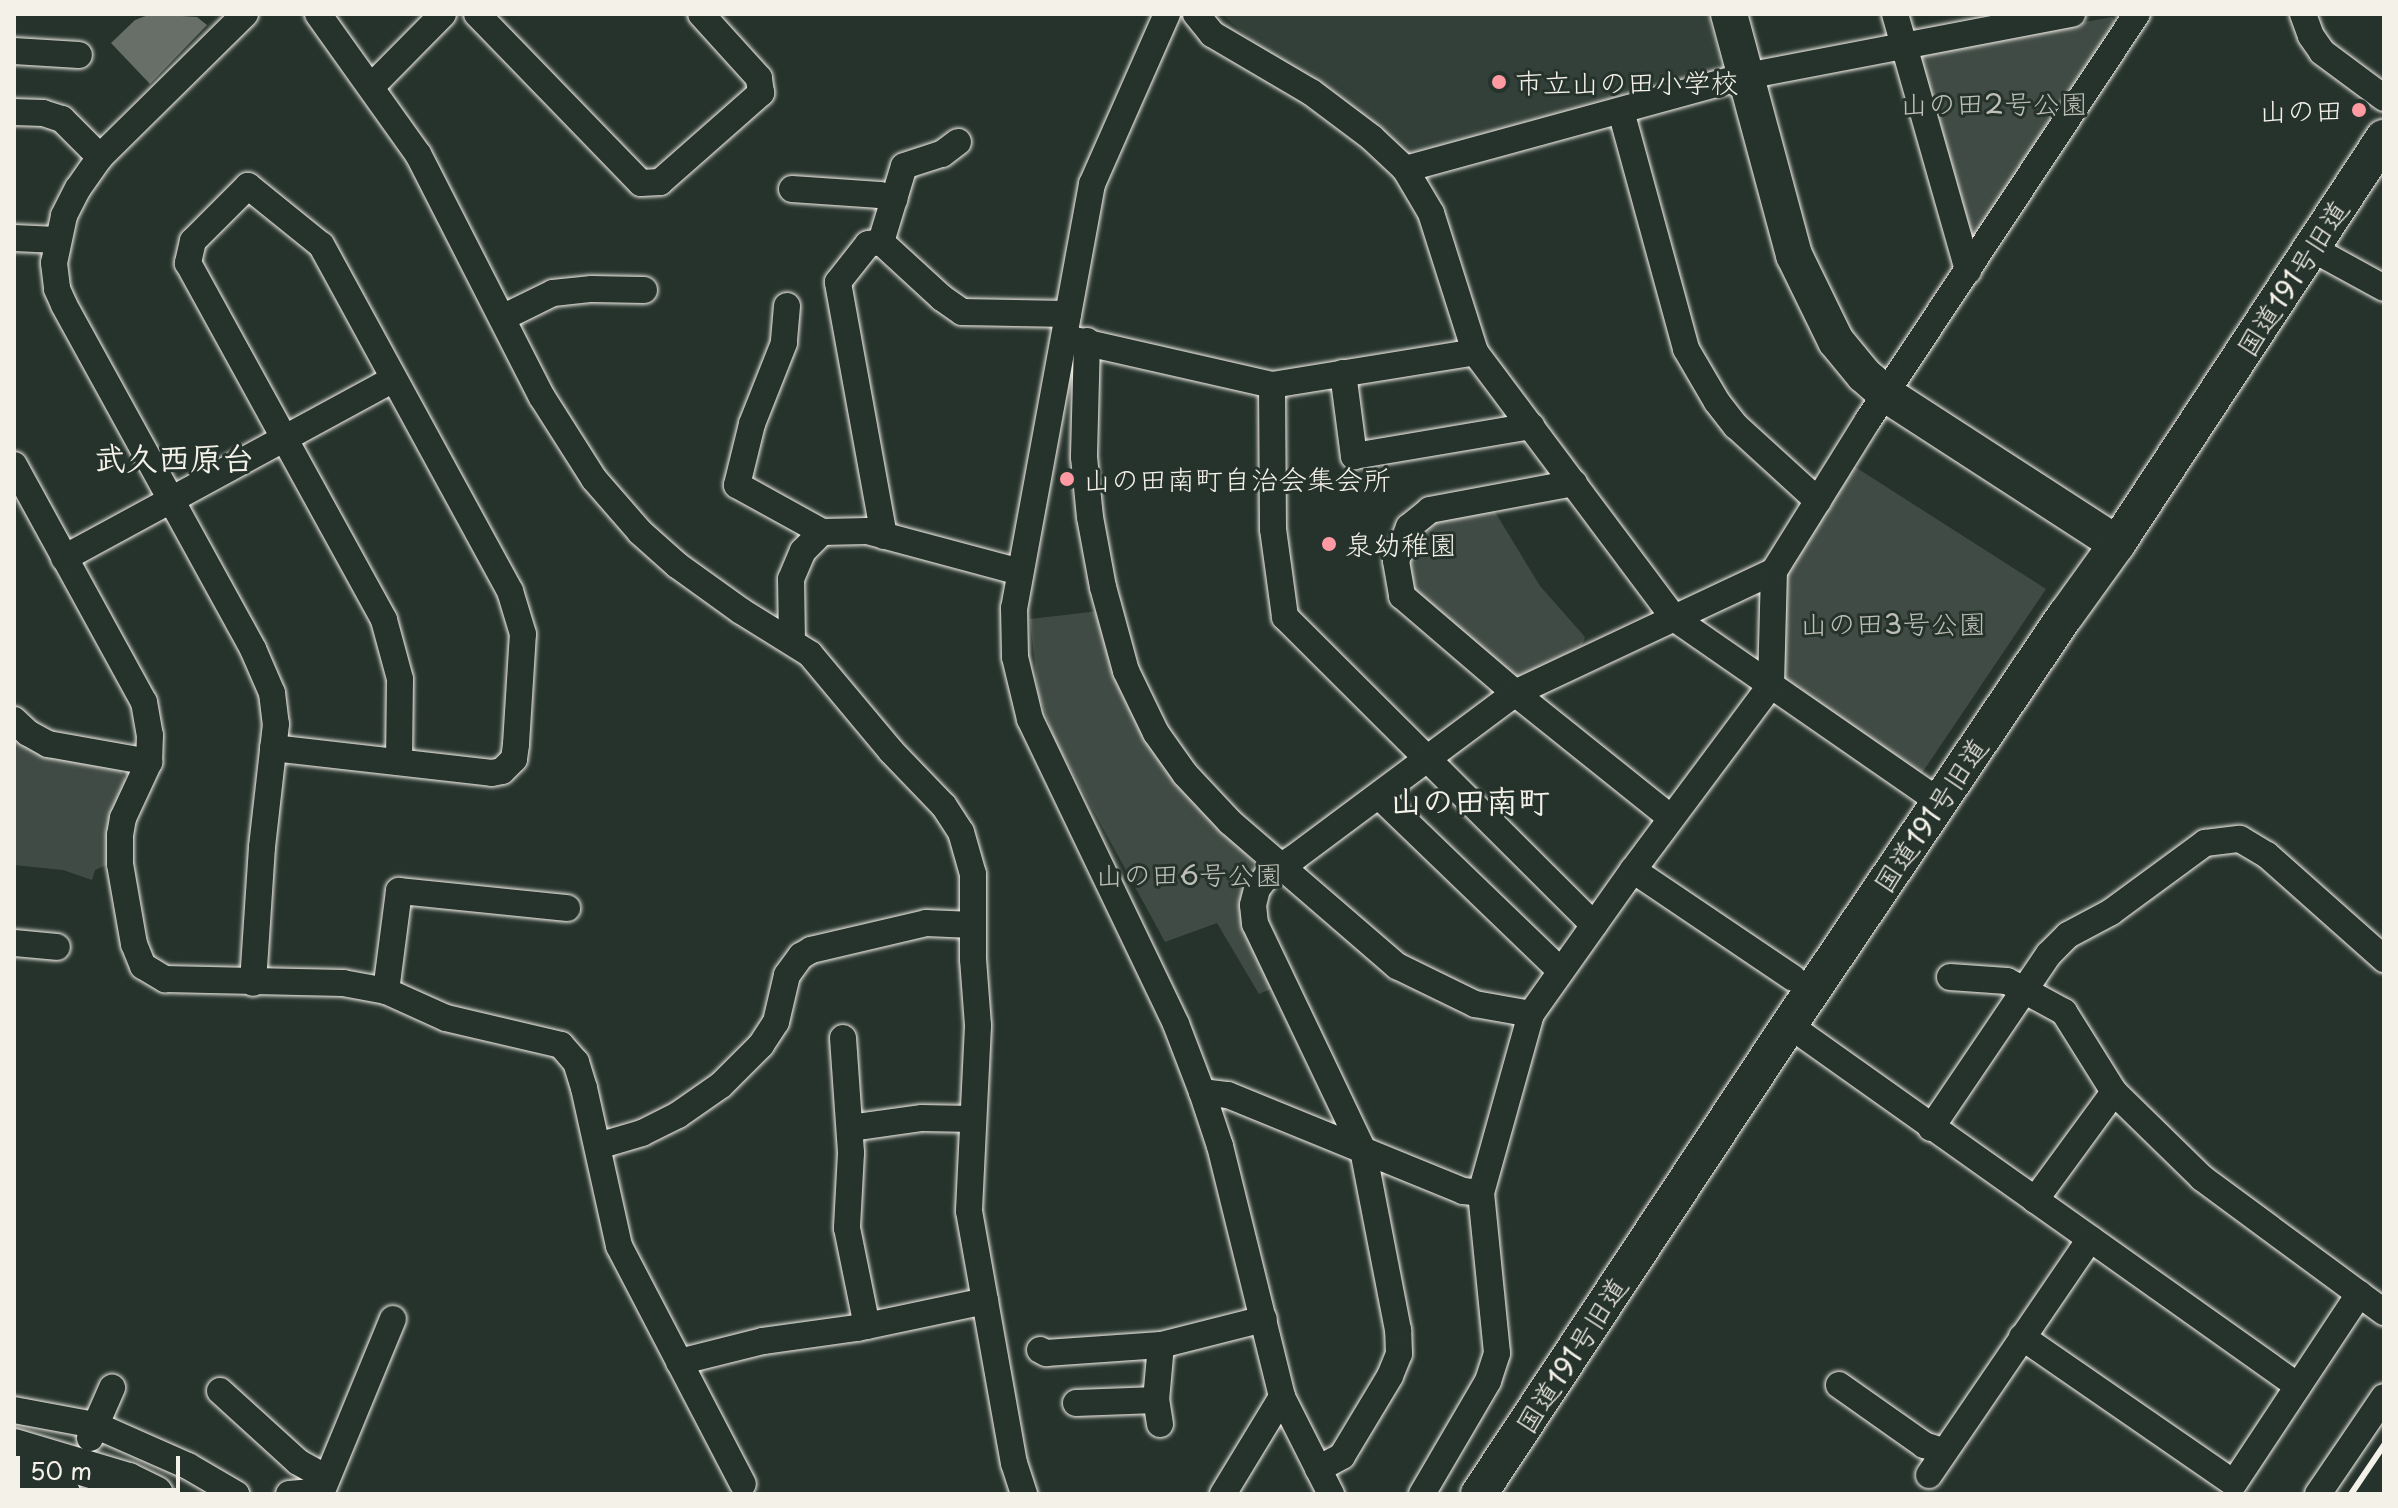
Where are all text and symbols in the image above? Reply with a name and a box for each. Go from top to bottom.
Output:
place label: 市立山の田小学校 [1515,65,1739,99]
marker: 市立山の田小学校 [1490,73,1508,91]
park label: 山の田2号公園 [1900,86,2088,120]
place label: 山の田 [2259,93,2343,127]
marker: 山の田 [2350,101,2368,119]
street label: 国道191号旧道 [2229,194,2355,362]
district label: 武久西原台 [94,438,254,476]
place label: 山の田南町自治会集会所 [1083,462,1391,496]
marker: 山の田南町自治会集会所 [1058,470,1076,488]
place label: 泉幼稚園 [1345,527,1457,561]
marker: 泉幼稚園 [1320,535,1338,553]
park label: 山の田3号公園 [1800,606,1986,640]
street label: 国道191号旧道 [1866,731,1994,899]
district label: 山の田南町 [1390,781,1550,819]
park label: 山の田6号公園 [1095,857,1283,891]
street label: 国道191号旧道 [1508,1271,1634,1439]
scale bar [20,1440,184,1490]
text: 50 m [30,1452,92,1488]

